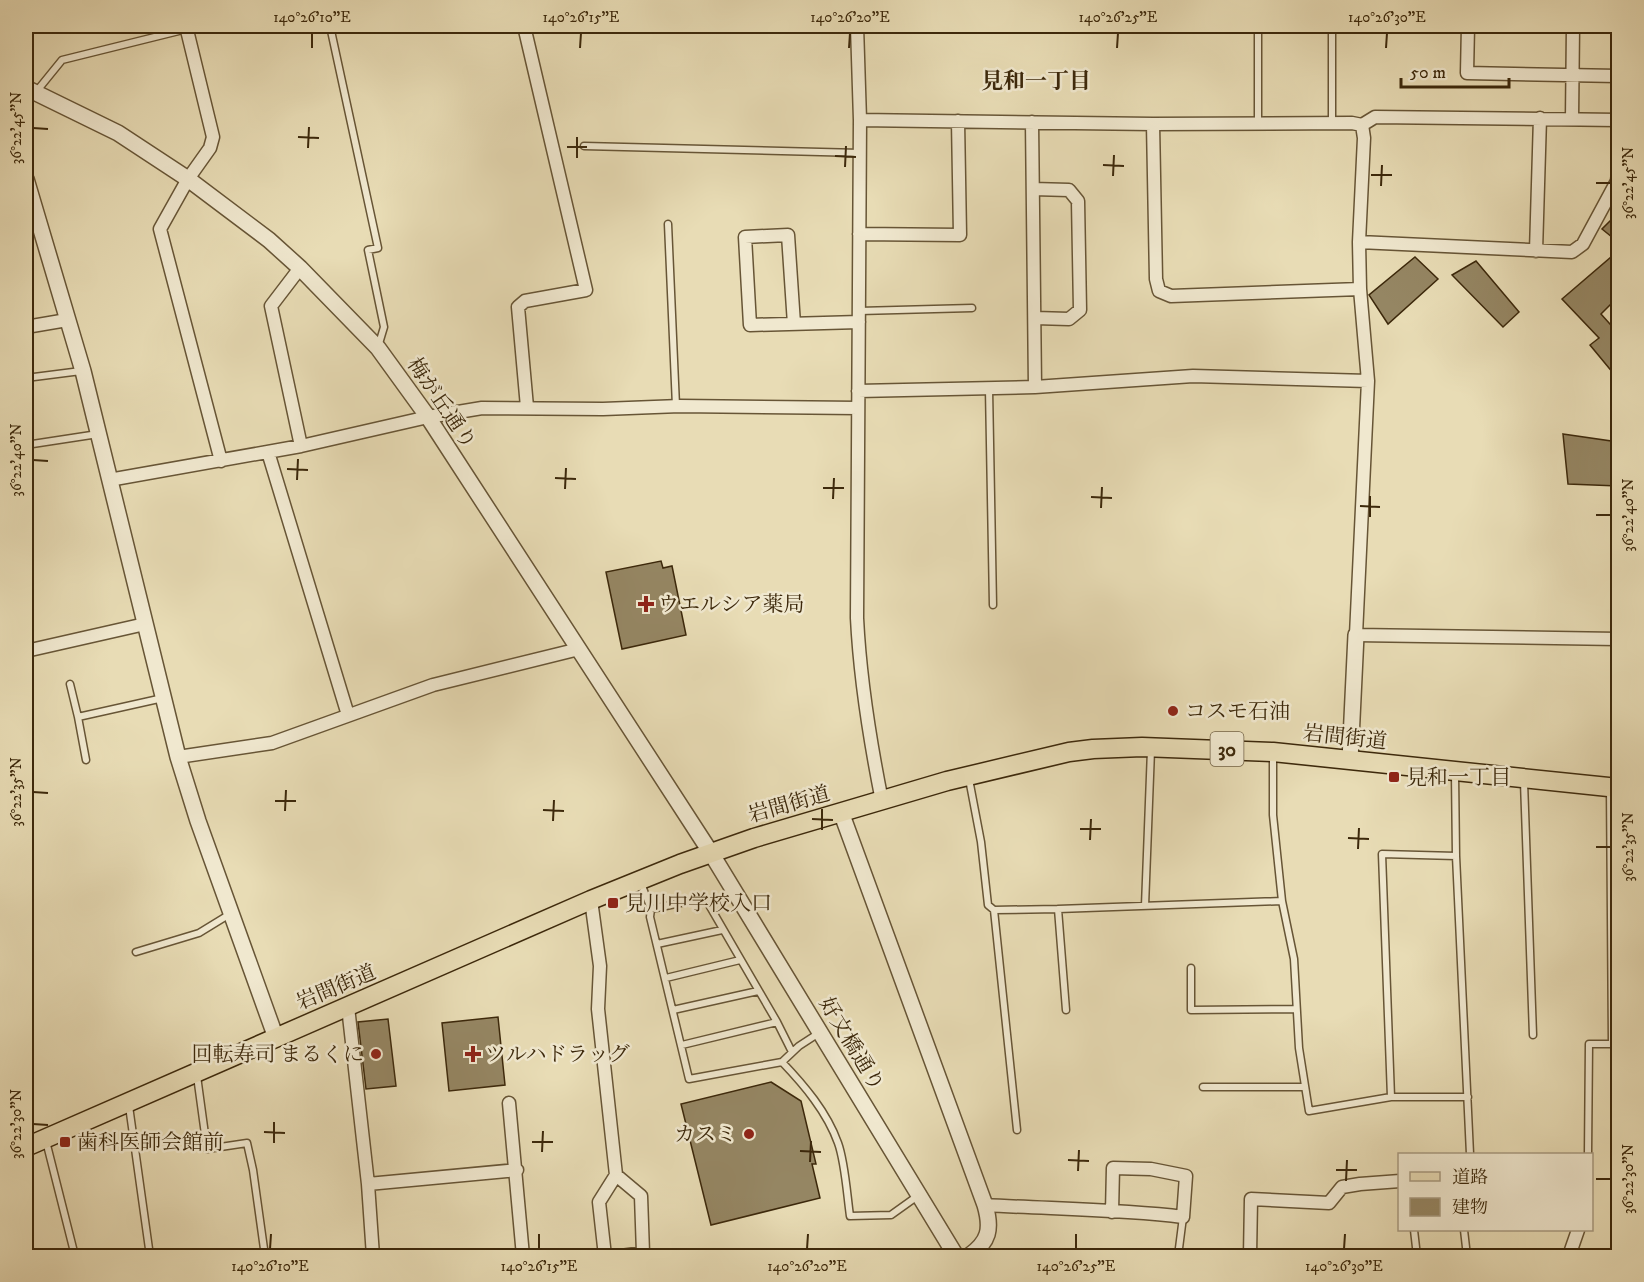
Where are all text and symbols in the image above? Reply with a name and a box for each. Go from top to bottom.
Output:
text: 140°26'10"E [273,8,351,27]
text: 140°26'15"E [543,8,620,27]
text: 140°26'20"E [810,8,890,27]
text: 140°26'25"E [1079,8,1158,27]
text: 140°26'30"E [1348,8,1426,27]
scale bar [1401,51,1509,89]
text: 50 m [1410,62,1446,84]
district label: 見和一丁目 [981,68,1091,95]
text: 36°22'45"N [7,92,26,164]
text: 36°22'45"N [1619,147,1638,219]
street label: 梅が丘通り [401,353,481,454]
text: 36°22'40"N [7,423,26,497]
text: 36°22'40"N [1619,478,1638,552]
place label: ウエルシア薬局 [658,592,804,618]
marker: ウエルシア薬局 [639,597,653,611]
place label: コスモ石油 [1185,699,1290,725]
marker: コスモ石油 [1166,704,1180,718]
street label: 岩間街道 [1302,721,1388,755]
road number: 30 [1210,732,1244,766]
text: 36°22'35"N [7,757,26,827]
place label: 見和一丁目 [1406,765,1511,791]
marker: 見和一丁目 [1387,770,1401,784]
street label: 岩間街道 [745,781,833,829]
text: 36°22'35"N [1619,812,1638,882]
place label: 見川中学校入口 [625,891,772,917]
marker: 見川中学校入口 [606,896,620,910]
street label: 岩間街道 [293,960,380,1016]
street label: 好文橋通り [813,993,889,1096]
place label: 回転寿司 まるくに [191,1042,364,1068]
place label: ツルハドラッグ [485,1042,630,1068]
marker: 回転寿司 まるくに [369,1047,383,1061]
marker: ツルハドラッグ [466,1047,480,1061]
text: 36°22'30"N [7,1089,26,1159]
place label: カスミ [674,1122,737,1148]
marker: カスミ [742,1127,756,1141]
place label: 歯科医師会館前 [77,1130,224,1156]
marker: 歯科医師会館前 [58,1135,72,1149]
text: 36°22'30"N [1619,1144,1638,1214]
legend [1398,1153,1593,1231]
text: 道路 [1452,1167,1488,1189]
text: 建物 [1452,1197,1488,1219]
text: 140°26'10"E [231,1257,309,1276]
text: 140°26'15"E [501,1257,578,1276]
text: 140°26'20"E [767,1257,847,1276]
text: 140°26'25"E [1037,1257,1116,1276]
text: 140°26'30"E [1305,1257,1383,1276]

